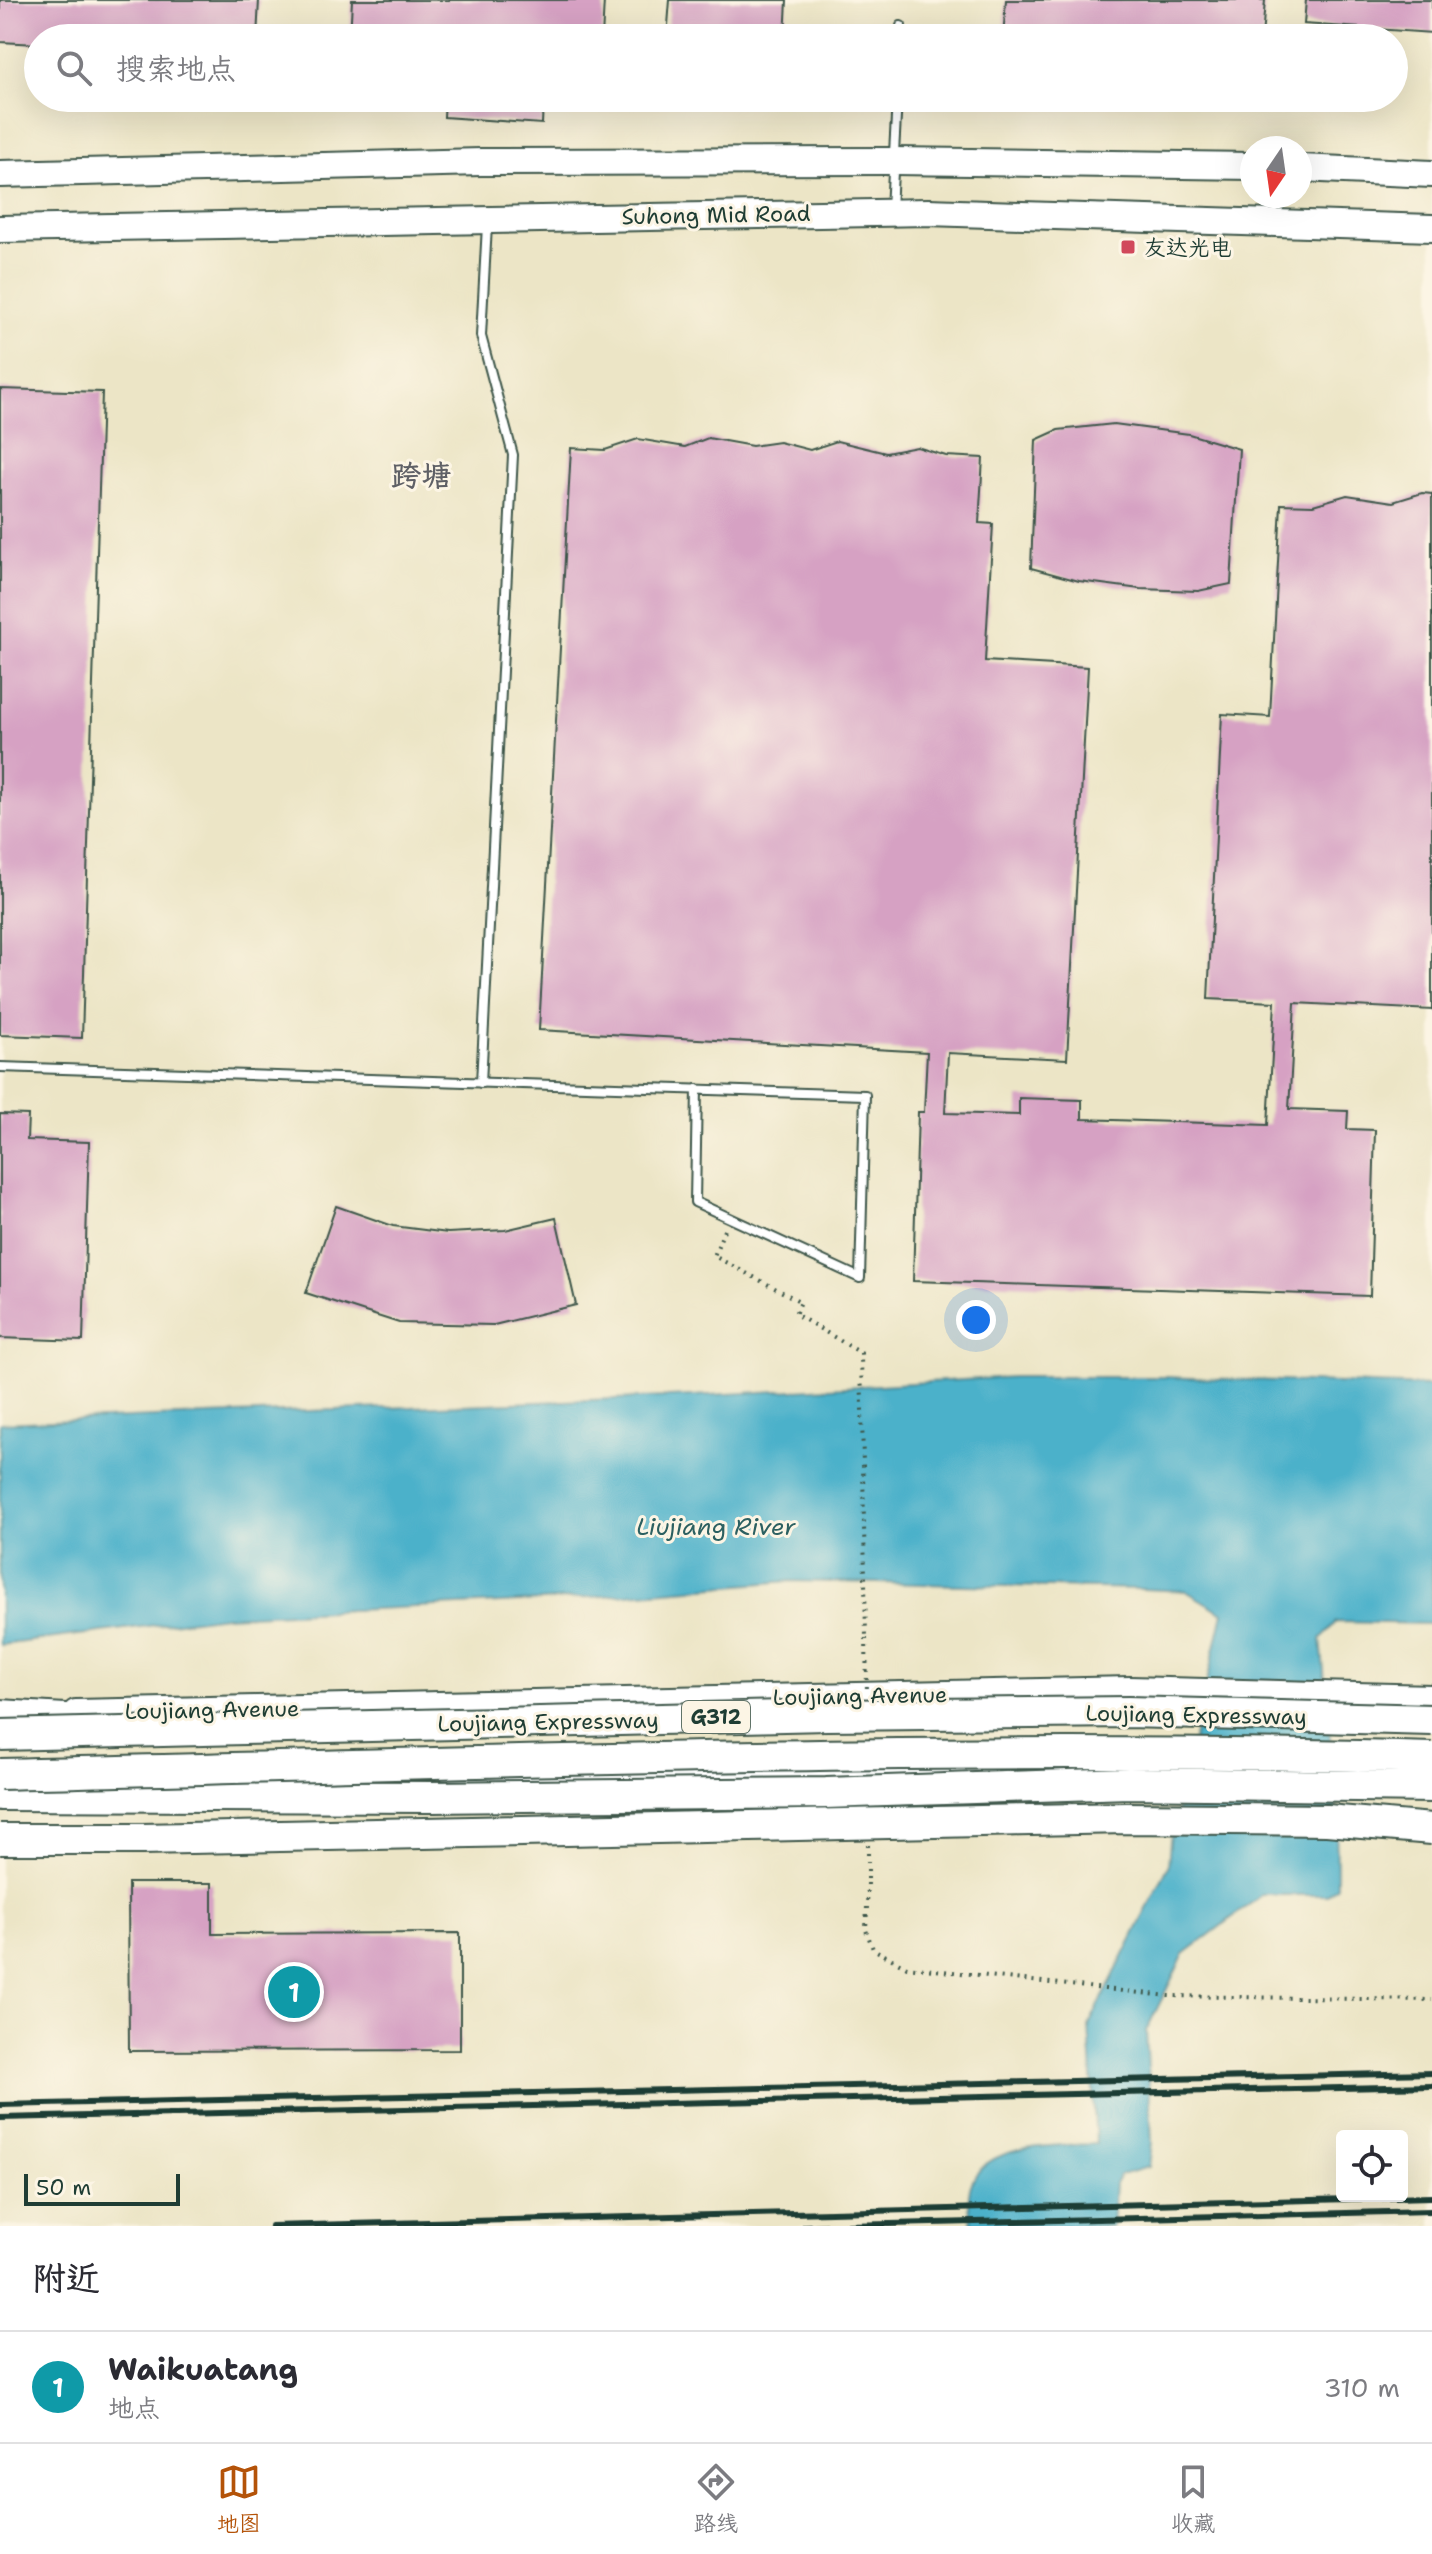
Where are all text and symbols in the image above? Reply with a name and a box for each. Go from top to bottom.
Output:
search box [24,24,1408,112]
icon: search [52,46,96,90]
text: 搜索地点 [116,48,236,89]
north arrow [1240,136,1312,208]
street label: Suhong Mid Road [621,199,811,231]
place label: 友达光电 [1144,233,1232,262]
marker: 友达光电 [1119,238,1137,256]
district label: 跨塘 [391,455,451,496]
your location [956,1300,996,1340]
water label: Liujiang River [636,1511,796,1543]
street label: Loujiang Avenue [772,1680,948,1712]
street label: Loujiang Avenue [124,1694,300,1726]
street label: Loujiang Expressway [1085,1699,1307,1731]
road number: G312 [682,1701,750,1733]
street label: Loujiang Expressway [437,1706,659,1738]
pin: 1 [268,1962,320,2022]
map controls [1336,2130,1408,2202]
button: locate [1336,2130,1408,2202]
scale bar [24,2170,180,2206]
text: 50 m [36,2173,91,2202]
text: 附近 [32,2255,100,2301]
text: Waikuatang [108,2349,298,2390]
text: 1 [52,2370,64,2405]
text: 310 m [1324,2370,1400,2405]
text: 地点 [108,2390,160,2425]
tab: 地图 [217,2460,261,2538]
tab: 路线 [694,2460,738,2538]
tab: 收藏 [1171,2460,1215,2538]

